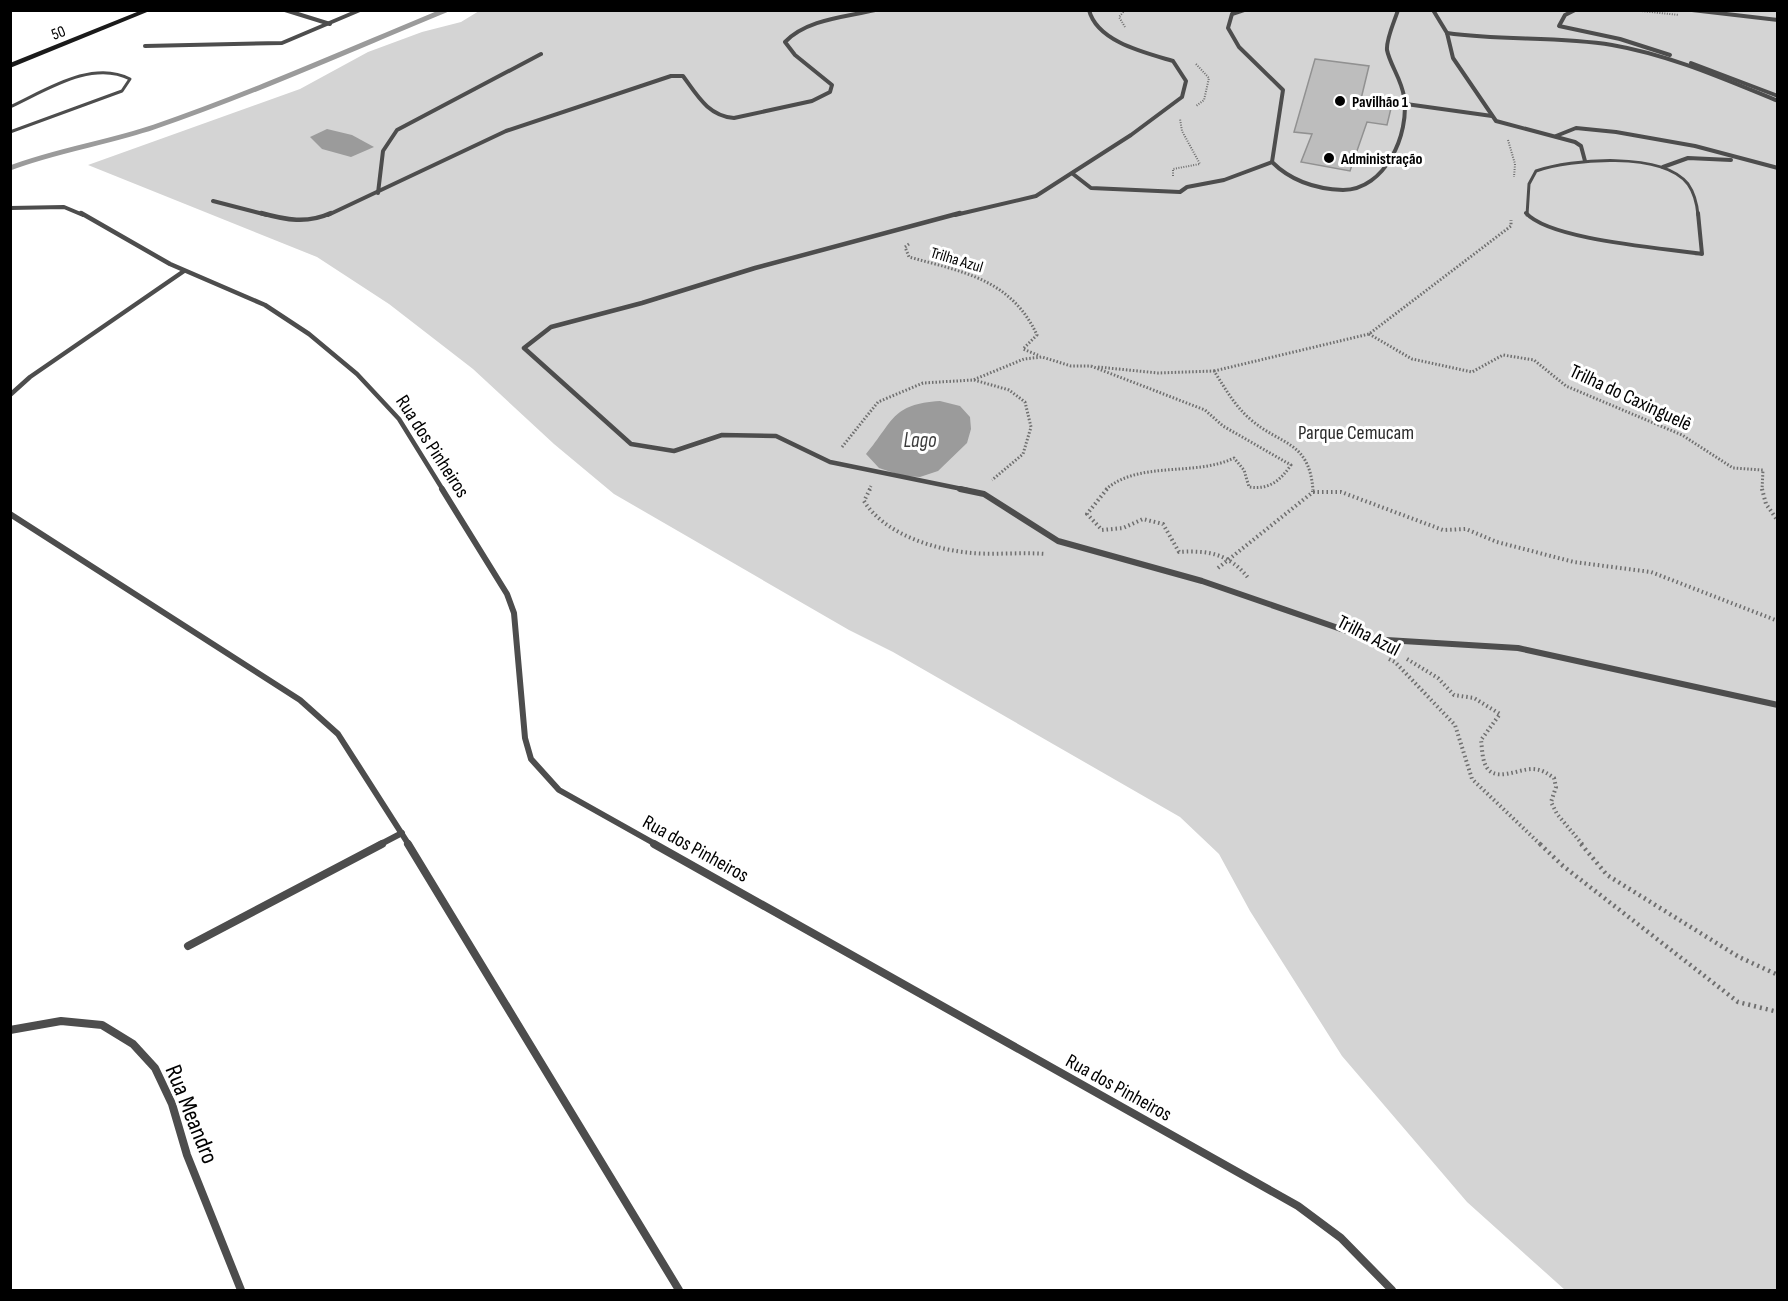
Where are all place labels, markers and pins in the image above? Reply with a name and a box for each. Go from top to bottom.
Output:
place label: Pavilhão 1 [1352,93,1409,112]
marker: Pavilhão 1 [1333,94,1347,108]
place label: Administração [1340,150,1423,169]
marker: Administração [1322,151,1336,165]

